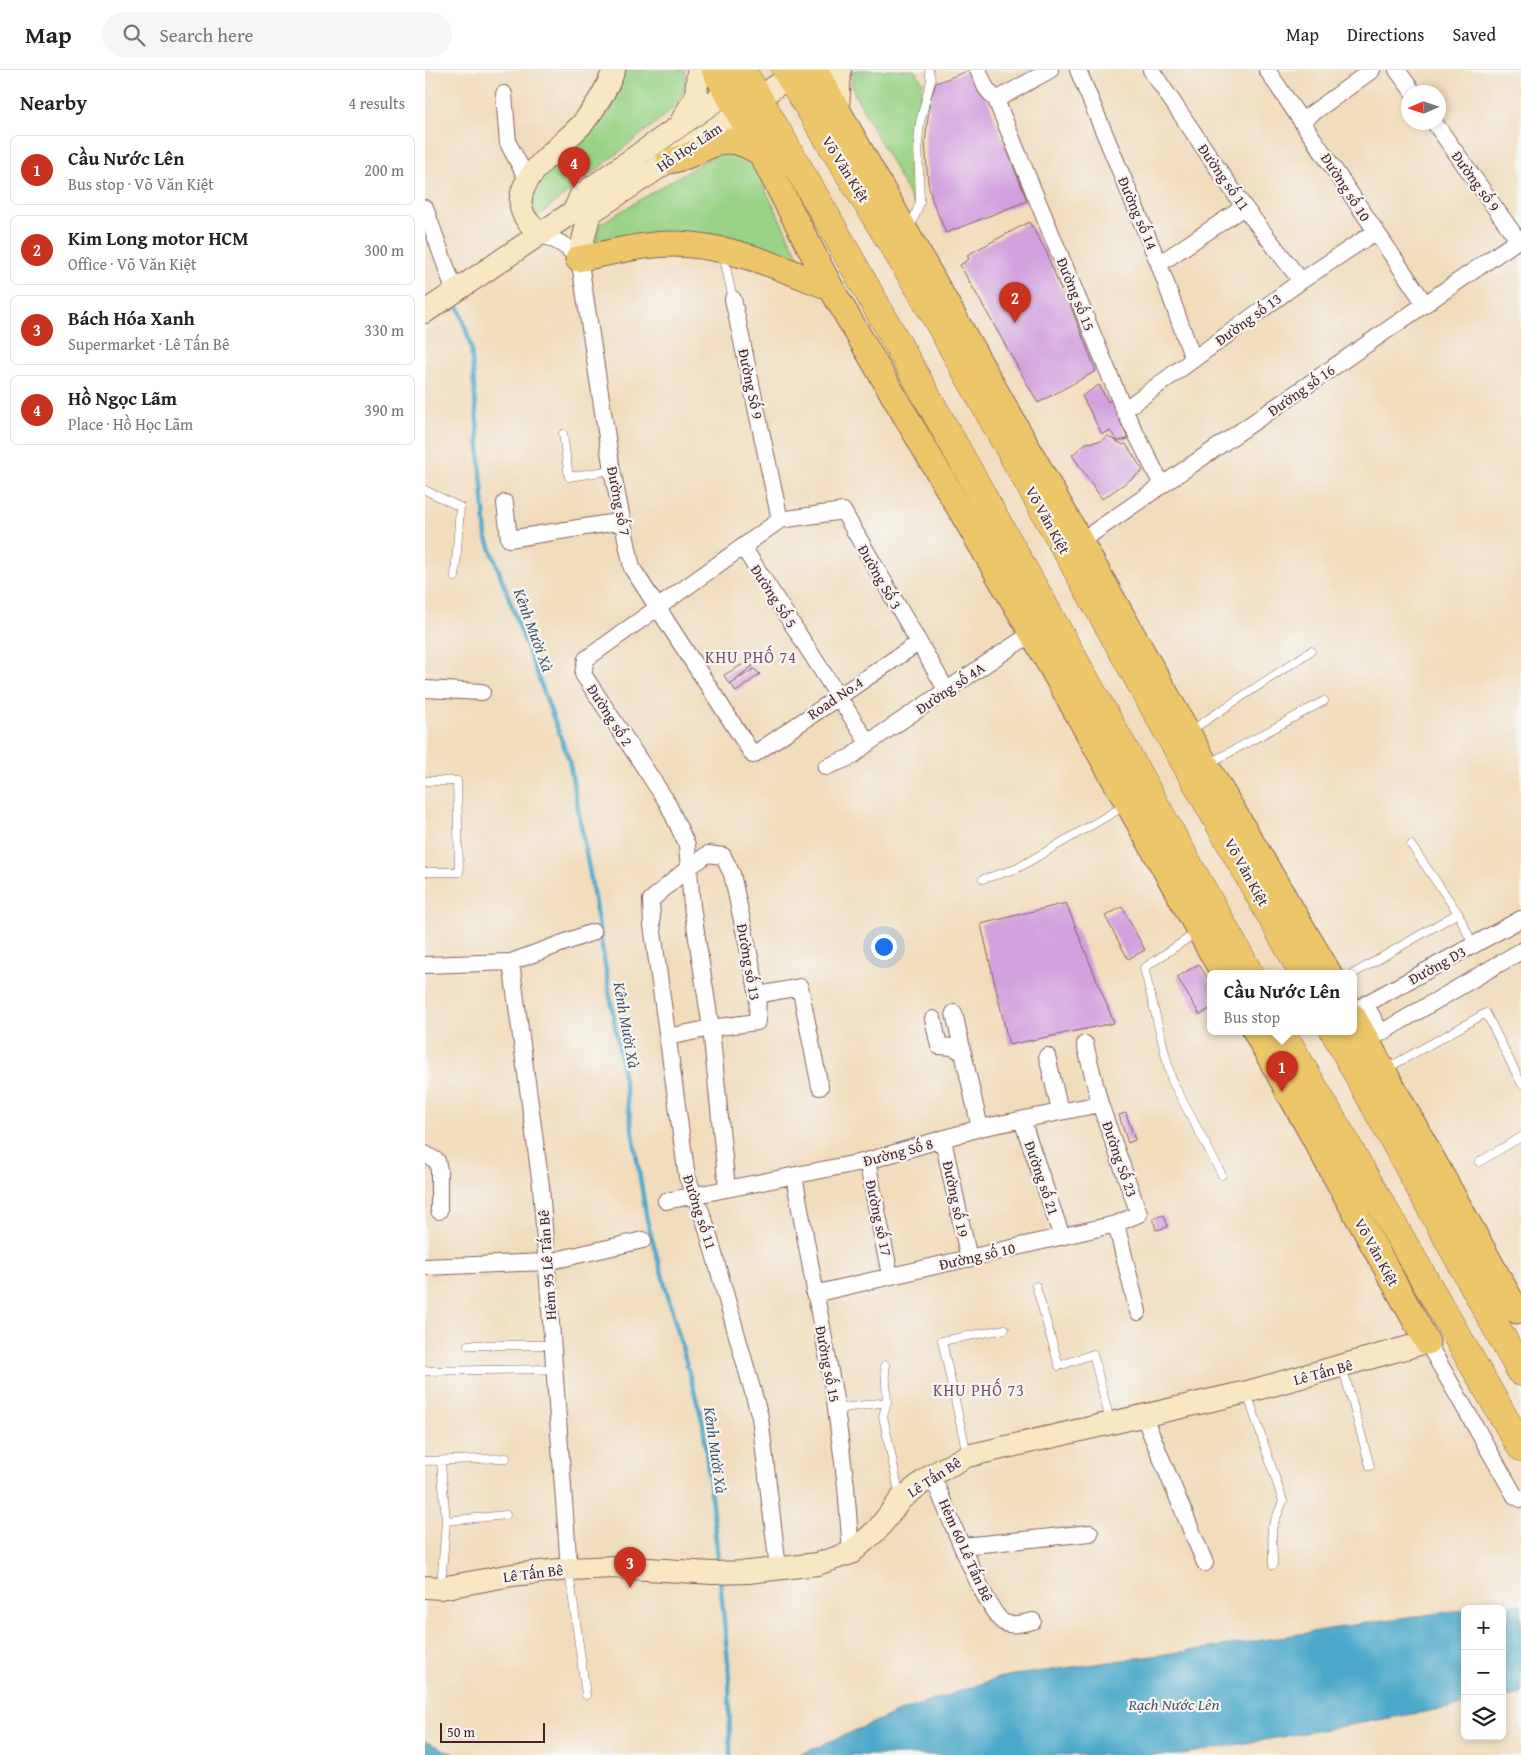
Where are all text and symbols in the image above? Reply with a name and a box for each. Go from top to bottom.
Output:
search box [102,12,452,57]
text: Map [25,17,72,52]
icon: search [120,21,148,49]
text: Search here [160,21,253,49]
text: Map [1286,21,1319,48]
text: Directions [1347,21,1424,48]
text: Saved [1452,21,1496,48]
north arrow [1401,85,1446,130]
text: Nearby [20,87,87,118]
text: 4 results [348,91,405,115]
street label: Hồ Học Lãm [652,117,727,177]
street label: Võ Văn Kiệt [817,132,875,207]
street label: Đường số 11 [1193,139,1255,215]
text: Cầu Nước Lên [68,144,184,172]
street label: Đường số 9 [1447,146,1505,216]
pin: 4 [558,147,590,188]
street label: Đường số 10 [1316,149,1376,225]
text: 1 [33,158,41,182]
text: 200 m [364,158,404,182]
text: Bus stop · Võ Văn Kiệt [68,172,214,196]
street label: Đường số 14 [1113,173,1163,253]
text: Kim Long motor HCM [68,224,249,252]
text: 2 [33,238,41,262]
text: 300 m [364,238,404,262]
text: Office · Võ Văn Kiệt [68,252,197,276]
street label: Đường số 15 [1052,254,1100,334]
pin: 2 [999,282,1031,323]
street label: Đường số 13 [1210,288,1286,350]
text: Bách Hóa Xanh [68,304,195,332]
text: 3 [33,318,41,342]
text: 330 m [364,318,404,342]
text: Supermarket · Lê Tấn Bê [68,332,230,356]
street label: Đường Số 9 [733,347,769,421]
street label: Đường số 16 [1263,359,1339,421]
text: Hồ Ngọc Lãm [68,384,177,412]
text: 4 [33,398,41,422]
text: 390 m [364,398,404,422]
text: Place · Hồ Học Lãm [68,412,193,436]
street label: Đường số 7 [602,465,636,537]
street label: Võ Văn Kiệt [1021,482,1076,558]
street label: Đường Số 3 [853,541,907,613]
street label: Đường Số 5 [746,560,802,632]
water label: Kênh Mười Xà [507,584,560,676]
district label: KHU PHỐ 74 [705,644,797,669]
street label: Đường số 4A [911,657,989,719]
street label: Road No.4 [803,672,867,724]
street label: Đường số 2 [582,680,638,750]
street label: Võ Văn Kiệt [1220,834,1275,910]
street label: Đường số 13 [732,922,766,1002]
your location [871,934,897,960]
street label: Đường D3 [1405,941,1469,989]
popup [1207,970,1357,1035]
text: Cầu Nước Lên [1224,977,1340,1005]
water label: Kênh Mười Xà [607,979,646,1071]
text: Bus stop [1224,1005,1280,1029]
pin: 1 [1266,1051,1298,1092]
street label: Đường Số 23 [1097,1118,1143,1200]
street label: Đường Số 8 [861,1133,935,1171]
street label: Đường số 21 [1019,1138,1065,1218]
street label: Đường số 19 [938,1159,974,1239]
street label: Đường số 11 [678,1172,722,1252]
street label: Đường số 17 [861,1178,897,1258]
street label: Hẻm 95 Lê Tấn Bê [533,1209,561,1321]
street label: Võ Văn Kiệt [1350,1214,1405,1290]
street label: Đường số 10 [937,1237,1017,1275]
street label: Đường số 15 [810,1324,846,1404]
street label: Lê Tấn Bê [1291,1354,1355,1390]
district label: KHU PHỐ 73 [933,1377,1025,1402]
water label: Kênh Mười Xà [698,1404,734,1495]
street label: Lê Tấn Bê [903,1452,965,1502]
street label: Hẻm 60 Lê Tấn Bê [934,1495,998,1605]
pin: 3 [614,1547,646,1588]
street label: Lê Tấn Bê [502,1559,564,1587]
map controls [1461,1605,1506,1740]
button: + [1461,1605,1506,1650]
button: − [1461,1650,1506,1695]
water label: Rạch Nước Lên [1127,1692,1220,1716]
button: layers [1461,1695,1506,1740]
scale bar [440,1720,545,1743]
text: 50 m [447,1722,475,1742]

